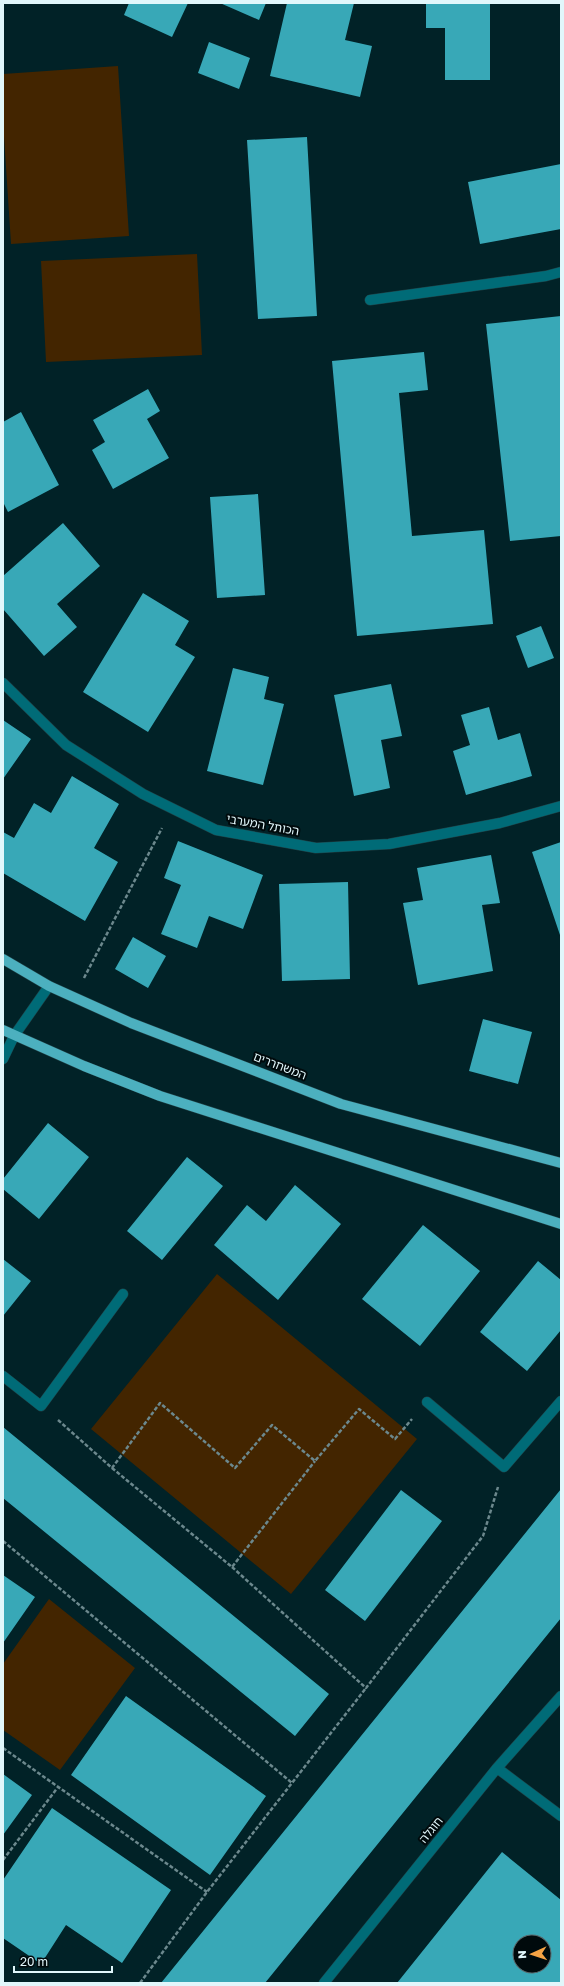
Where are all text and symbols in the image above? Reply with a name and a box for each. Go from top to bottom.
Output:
street label: הכותל המערבי [226,811,301,838]
street label: המשחררים [251,1049,309,1083]
street label: חוגלה [415,1813,446,1846]
north arrow [512,1934,552,1974]
scale bar [14,1948,112,1974]
text: N [515,1950,528,1959]
text: 20 m [20,1954,48,1969]

